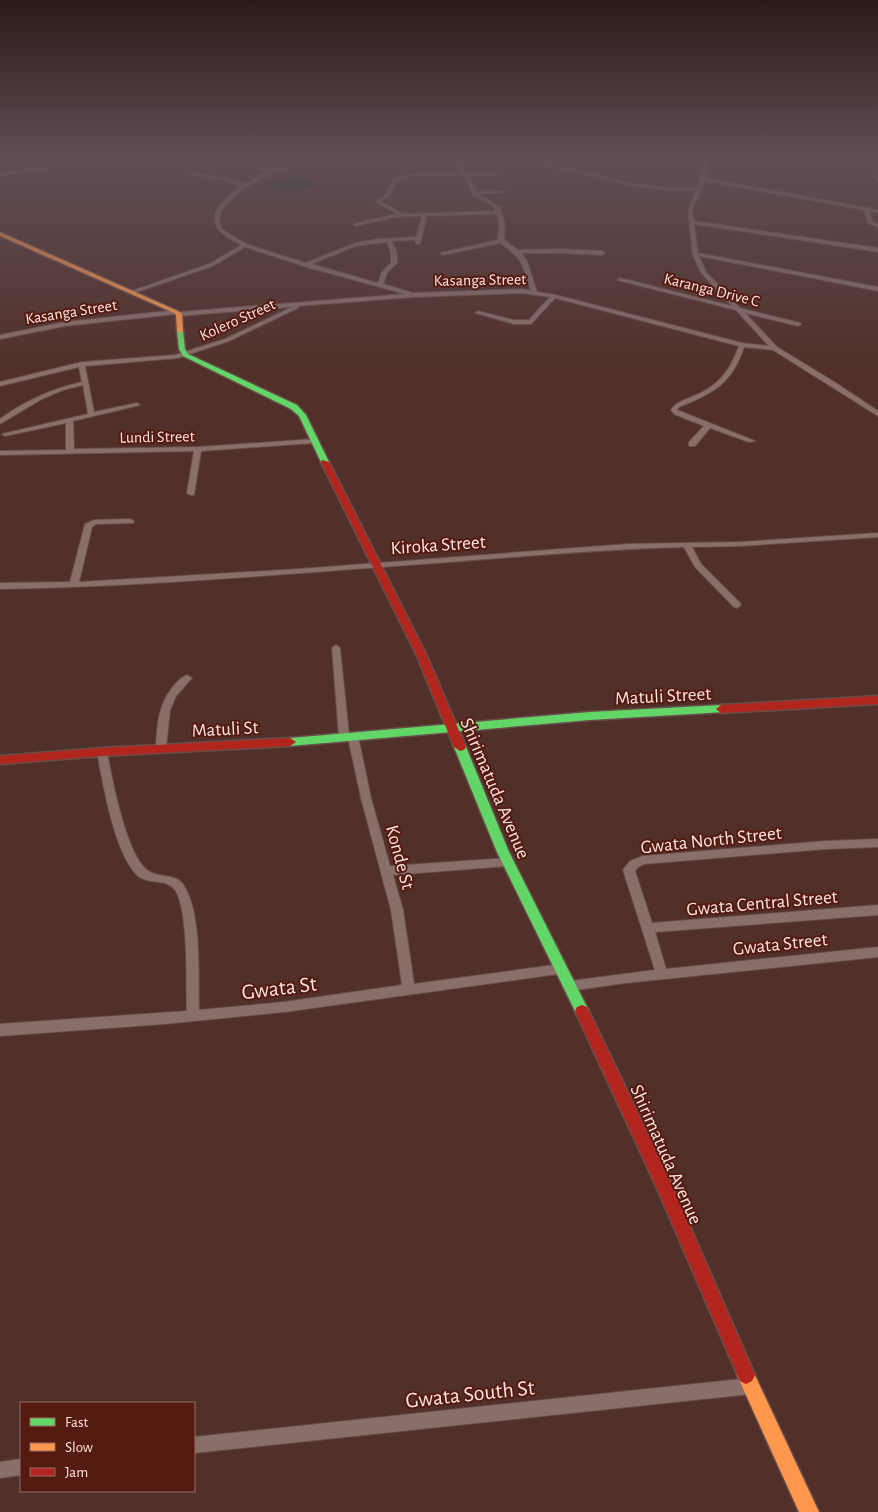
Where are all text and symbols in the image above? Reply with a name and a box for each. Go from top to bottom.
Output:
street label: Karanga Drive C [662,270,761,310]
street label: Kasanga Street [434,271,526,289]
street label: Kolero Street [197,296,278,344]
street label: Kasanga Street [24,297,118,327]
street label: Lundi Street [119,428,195,446]
street label: Kiroka Street [390,533,486,558]
street label: Matuli Street [614,684,712,709]
street label: Shirimatuda Avenue [456,715,533,862]
street label: Matuli St [191,718,259,741]
street label: Konde St [382,823,417,892]
street label: Gwata North Street [640,824,783,857]
street label: Gwata Central Street [686,887,839,920]
street label: Gwata Street [732,930,828,959]
street label: Gwata St [240,972,318,1004]
street label: Shirimatuda Avenue [626,1082,705,1227]
street label: Gwata South St [404,1376,536,1412]
legend [20,1402,195,1492]
text: Fast [65,1415,89,1430]
text: Slow [65,1440,93,1455]
text: Jam [65,1465,88,1480]

